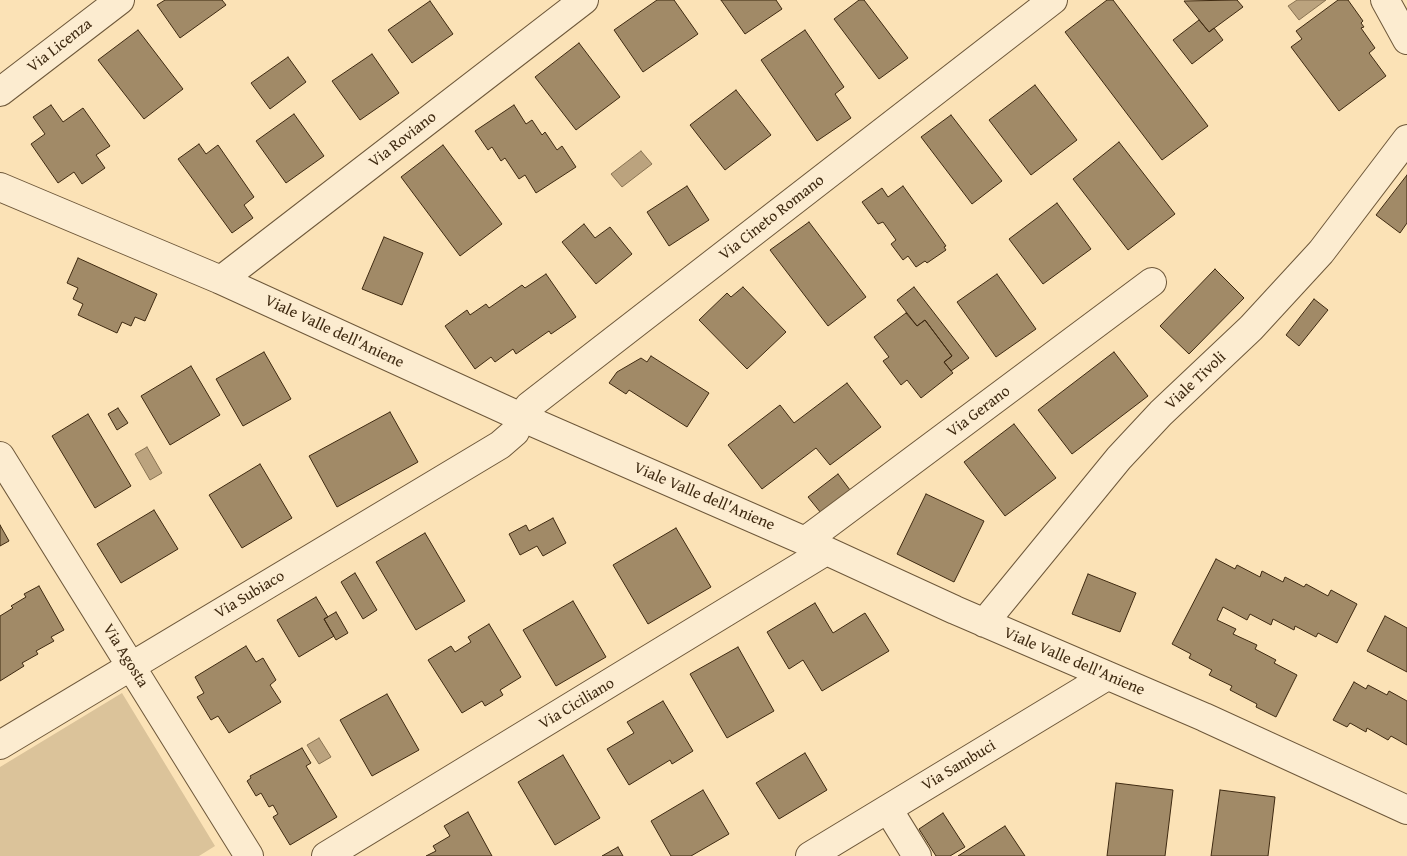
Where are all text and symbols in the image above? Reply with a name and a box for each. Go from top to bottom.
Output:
street label: Via Licenza [24,15,96,77]
street label: Via Roviano [365,108,441,172]
street label: Via Cineto Romano [716,171,828,265]
street label: Viale Valle dell'Aniene [261,291,407,373]
street label: Viale Tivoli [1162,348,1230,414]
street label: Via Gerano [944,382,1014,442]
street label: Viale Valle dell'Aniene [631,459,777,535]
street label: Via Subiaco [212,567,288,623]
street label: Via Agosta [98,621,152,691]
street label: Viale Valle dell'Aniene [1001,624,1147,700]
street label: Via Ciciliano [536,674,618,734]
street label: Via Sambuci [918,736,1000,796]

